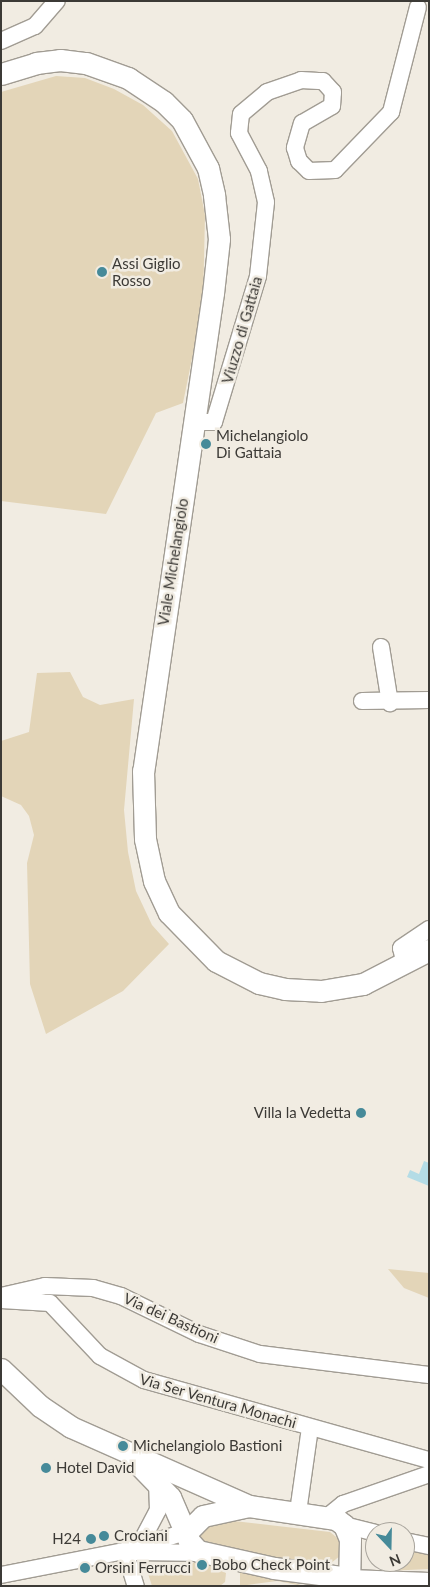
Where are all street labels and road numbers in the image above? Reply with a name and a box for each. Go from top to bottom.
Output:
street label: Viuzzo di Gattaia [218,274,266,386]
street label: Viale Michelangiolo [154,497,192,627]
street label: Via dei Bastioni [121,1289,221,1347]
street label: Via Ser Ventura Monachi [137,1370,299,1432]

